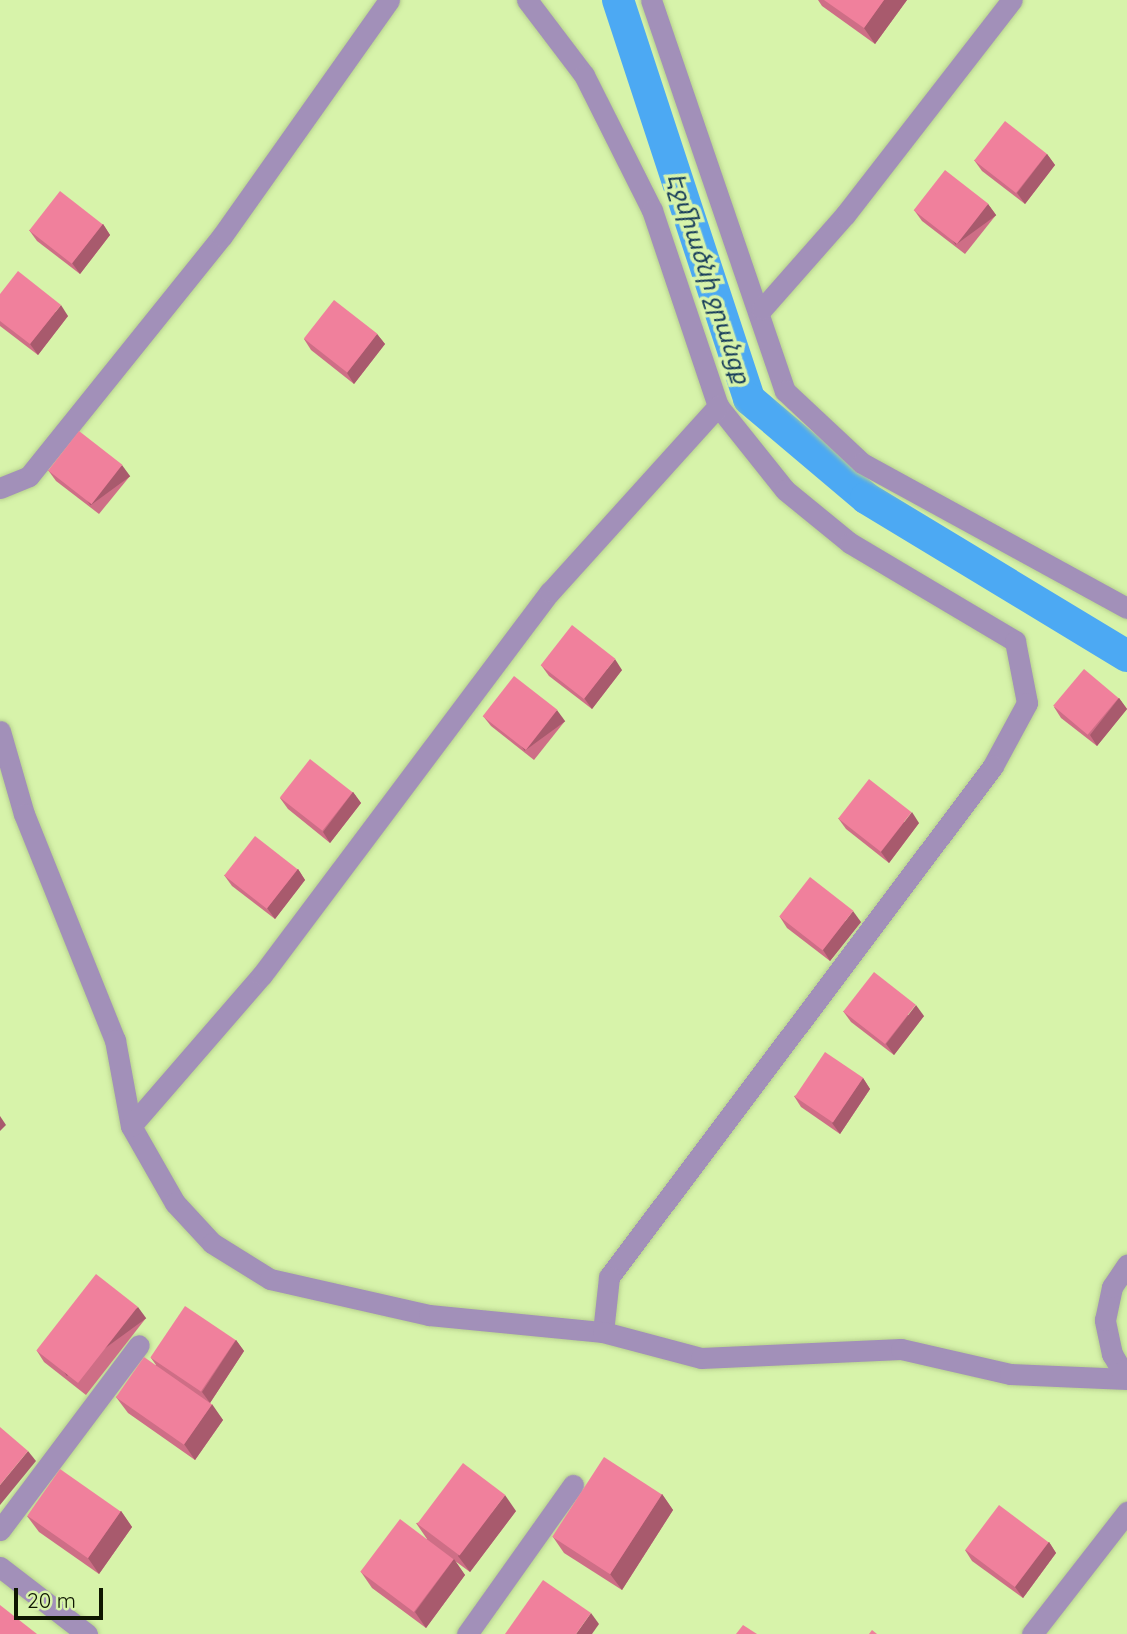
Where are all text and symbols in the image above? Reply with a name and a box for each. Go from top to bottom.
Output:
water label: Էջմիածնի ջրանցք [661,169,757,387]
scale bar [18,1574,107,1618]
text: 20 m [27,1587,76,1613]

